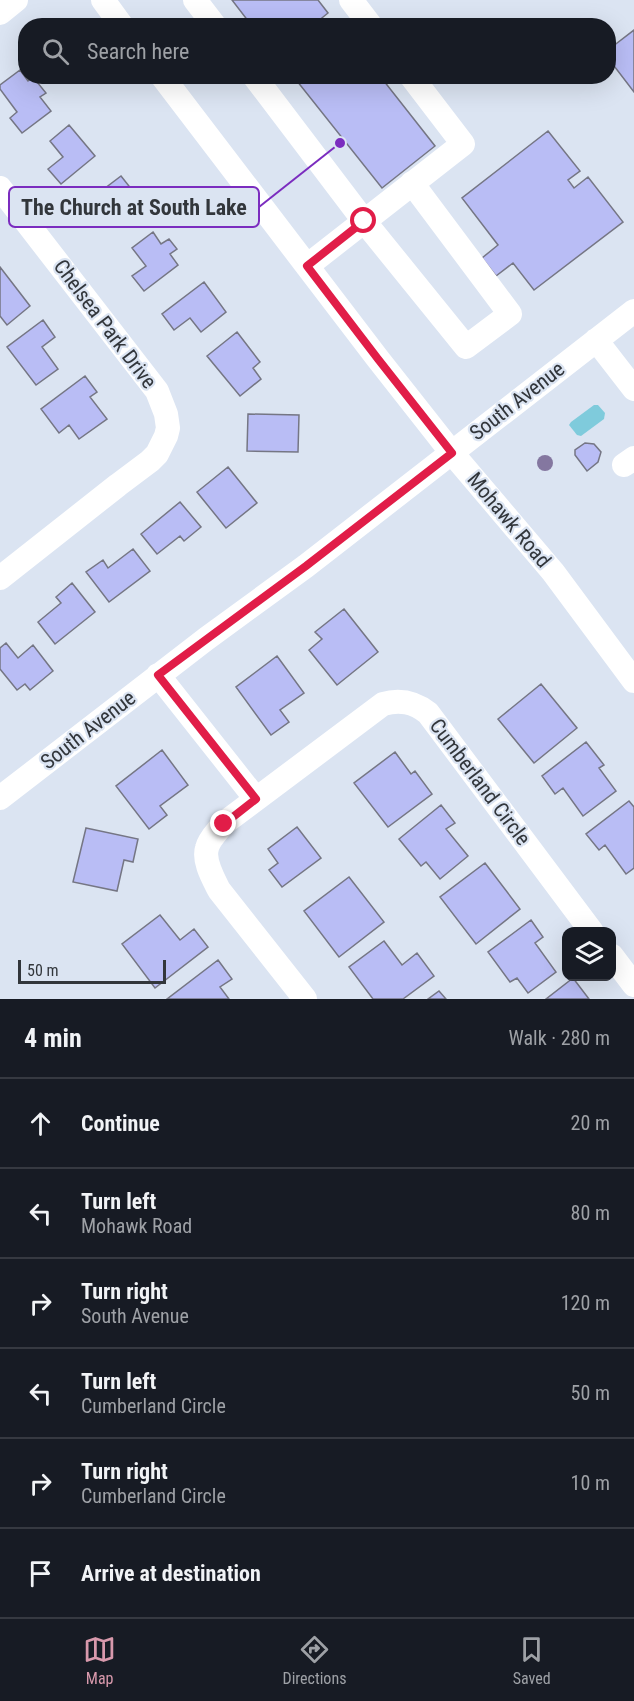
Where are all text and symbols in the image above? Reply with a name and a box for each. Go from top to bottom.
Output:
search box [18,18,616,84]
icon: search [39,35,72,68]
text: Search here [87,39,189,64]
callout: The Church at South Lake [9,187,259,227]
text: The Church at South Lake [21,195,247,220]
route start [350,207,376,233]
street label: Chelsea Park Drive [49,255,161,393]
street label: South Avenue [465,357,569,445]
street label: Mohawk Road [462,468,556,572]
street label: South Avenue [36,686,140,774]
street label: Cumberland Circle [425,714,535,850]
route end [210,810,236,836]
map controls [562,927,616,981]
button: layers [562,927,616,981]
scale bar [18,957,166,984]
text: 50 m [27,961,59,980]
text: 4 min [24,1023,82,1053]
text: Walk · 280 m [509,1026,610,1050]
icon: ahead [24,1107,57,1140]
text: Continue [81,1111,160,1136]
text: 20 m [571,1111,610,1135]
text: Turn left [81,1189,156,1214]
icon: left [24,1197,57,1230]
text: 80 m [571,1201,610,1225]
text: Mohawk Road [81,1214,192,1238]
text: Turn right [81,1279,168,1304]
icon: right [24,1287,57,1320]
text: 120 m [561,1291,610,1315]
text: South Avenue [81,1304,189,1328]
text: Turn left [81,1369,156,1394]
icon: left [24,1377,57,1410]
text: 50 m [571,1381,610,1405]
text: Cumberland Circle [81,1394,226,1418]
text: Turn right [81,1459,168,1484]
icon: right [24,1467,57,1500]
text: 10 m [571,1471,610,1495]
text: Cumberland Circle [81,1484,226,1508]
icon: arrive [24,1557,57,1590]
text: Arrive at destination [81,1561,261,1586]
tab: Map [83,1633,116,1688]
tab: Directions [283,1633,346,1688]
tab: Saved [513,1633,551,1688]

